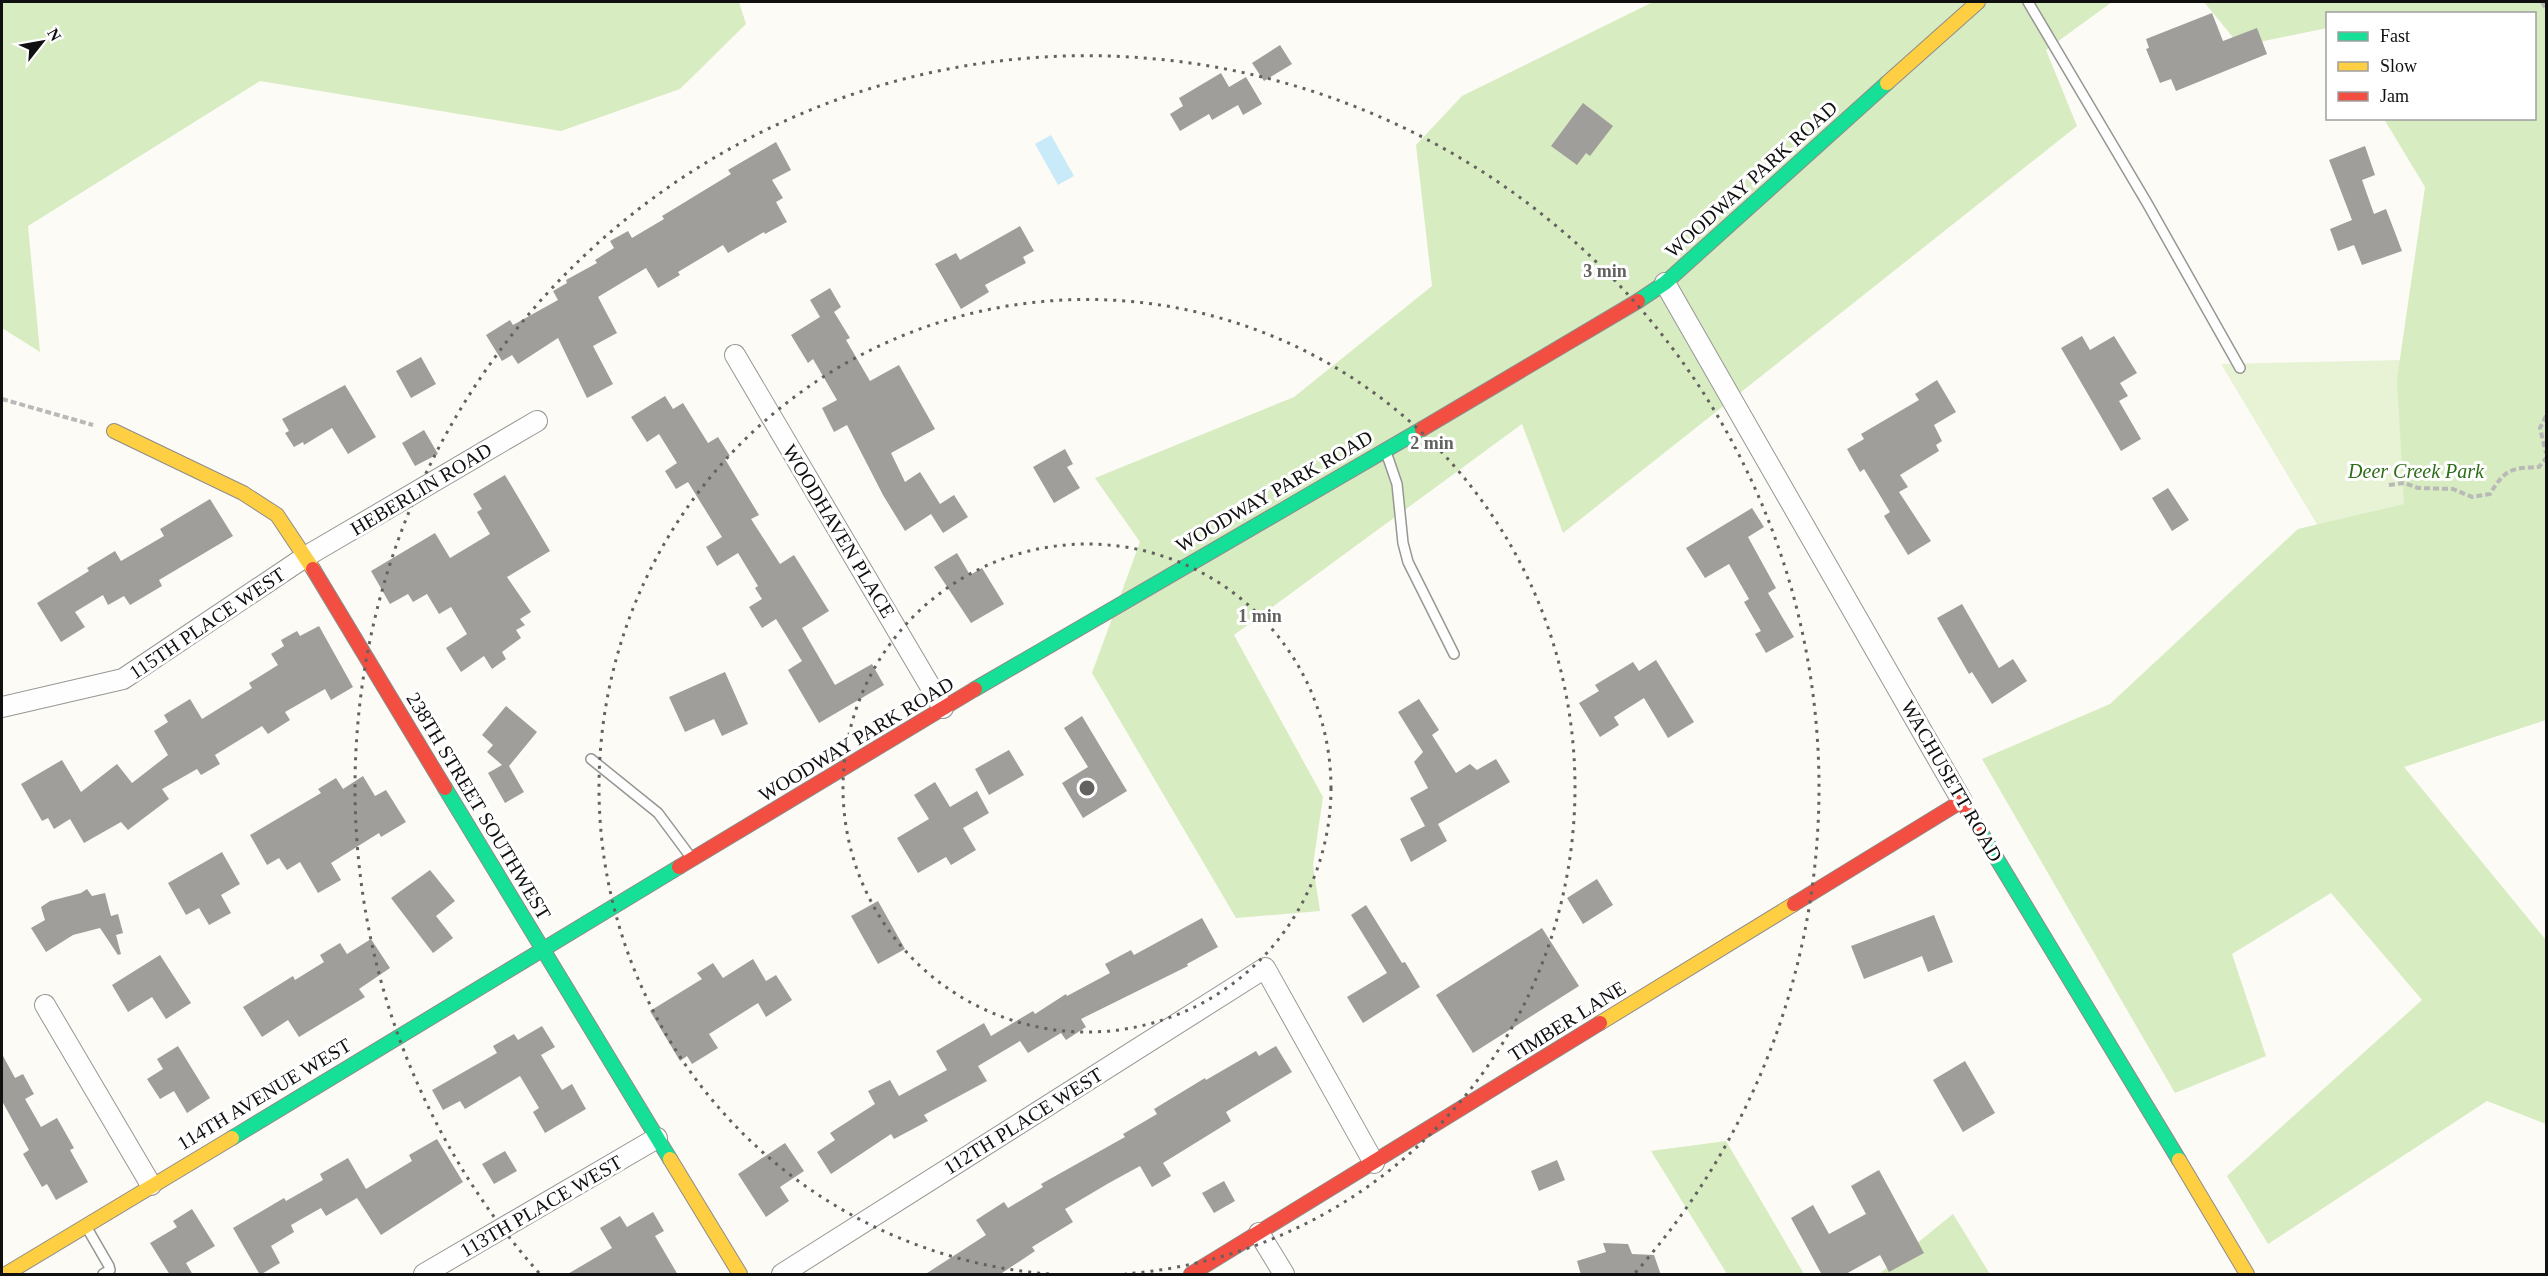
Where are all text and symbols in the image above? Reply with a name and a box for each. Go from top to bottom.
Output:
north arrow [12,12,72,72]
legend [2326,12,2536,120]
text: N [44,25,65,44]
text: Fast [2380,26,2410,46]
text: Slow [2380,56,2417,76]
text: Jam [2380,86,2409,106]
street label: WOODWAY PARK ROAD [1661,96,1841,262]
text: 3 min [1583,261,1627,281]
street label: WOODWAY PARK ROAD [1172,426,1376,556]
text: 2 min [1410,433,1454,453]
street label: HEBERLIN ROAD [347,438,495,540]
street label: WOODHAVEN PLACE [779,440,899,622]
park label: Deer Creek Park [2347,460,2485,482]
street label: 115TH PLACE WEST [125,563,289,683]
text: 1 min [1238,606,1282,626]
street label: WOODWAY PARK ROAD [755,672,957,806]
street label: 238TH STREET SOUTHWEST [402,689,556,923]
street label: WACHUSETT ROAD [1897,697,2007,865]
centre of rings [1077,778,1097,798]
street label: TIMBER LANE [1504,976,1630,1066]
street label: 114TH AVENUE WEST [173,1033,355,1155]
street label: 112TH PLACE WEST [939,1063,1107,1179]
street label: 113TH PLACE WEST [456,1151,626,1261]

